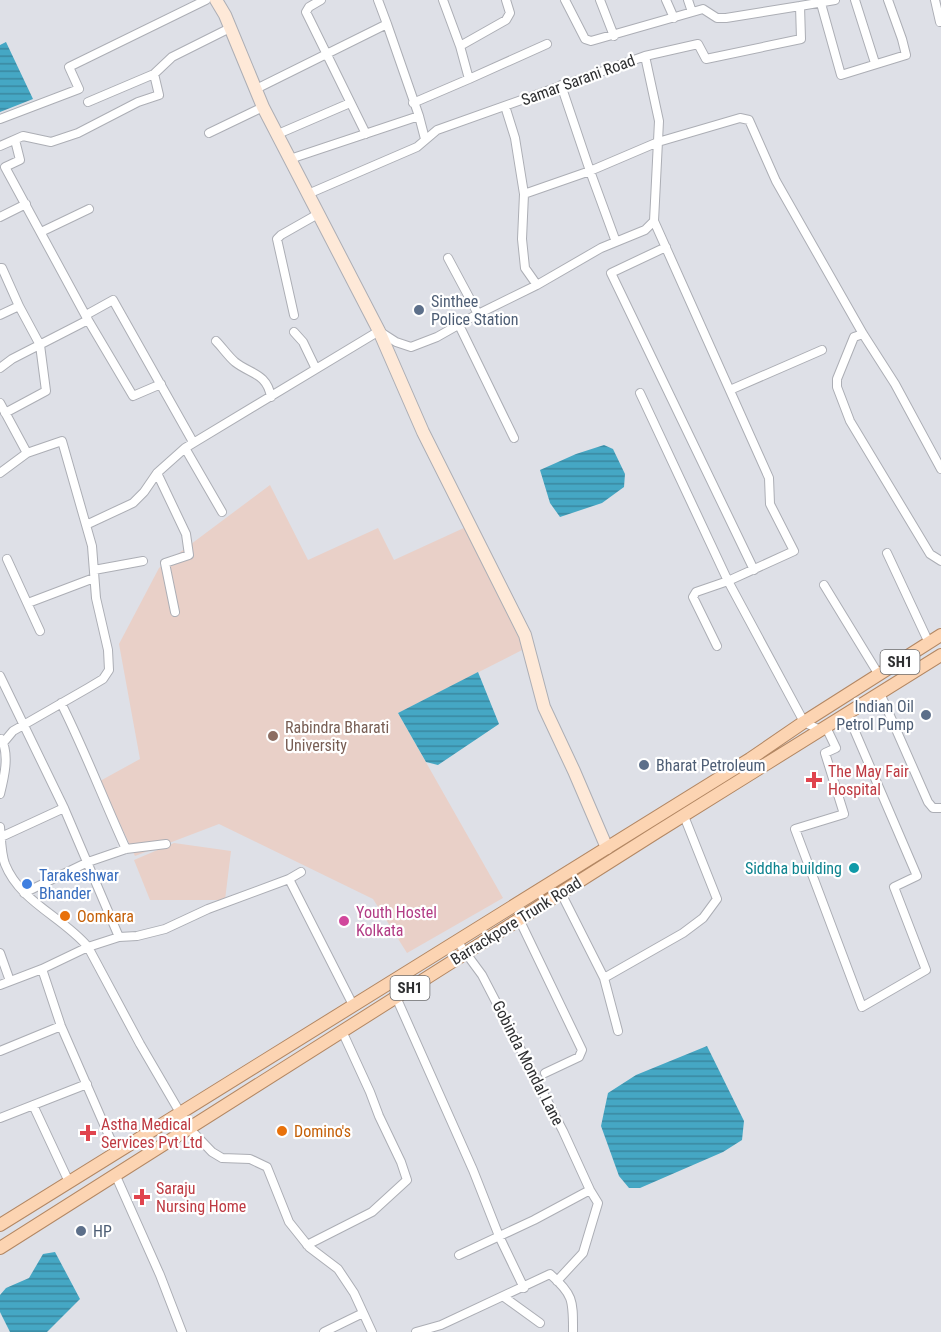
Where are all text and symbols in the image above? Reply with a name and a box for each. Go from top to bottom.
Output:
street label: Samar Sarani Road [519,51,637,109]
place label: Sinthee Police Station [431,292,519,329]
marker: Sinthee Police Station [412,303,426,317]
road number: SH1 [880,650,920,674]
place label: Indian Oil Petrol Pump [836,697,914,734]
marker: Indian Oil Petrol Pump [919,708,933,722]
place label: Rabindra Bharati University [285,718,389,755]
marker: Rabindra Bharati University [266,729,280,743]
place label: Bharat Petroleum [656,756,765,775]
marker: Bharat Petroleum [637,758,651,772]
place label: The May Fair Hospital [828,762,909,799]
marker: The May Fair Hospital [805,771,823,789]
place label: Siddha building [745,859,842,878]
marker: Siddha building [847,861,861,875]
place label: Tarakeshwar Bhander [39,866,119,903]
street label: Barrackpore Trunk Road [447,873,585,969]
marker: Tarakeshwar Bhander [20,877,34,891]
place label: Youth Hostel Kolkata [356,903,437,940]
place label: Oomkara [77,907,134,926]
marker: Oomkara [58,909,72,923]
marker: Youth Hostel Kolkata [337,914,351,928]
road number: SH1 [390,976,430,1000]
street label: Gobinda Mondal Lane [488,997,568,1129]
place label: Astha Medical Services Pvt Ltd [101,1115,203,1152]
place label: Domino's [294,1122,351,1141]
marker: Astha Medical Services Pvt Ltd [79,1124,97,1142]
marker: Domino's [275,1124,289,1138]
place label: Saraju Nursing Home [156,1179,246,1216]
marker: Saraju Nursing Home [133,1188,151,1206]
place label: HP [93,1222,112,1241]
marker: HP [74,1224,88,1238]

